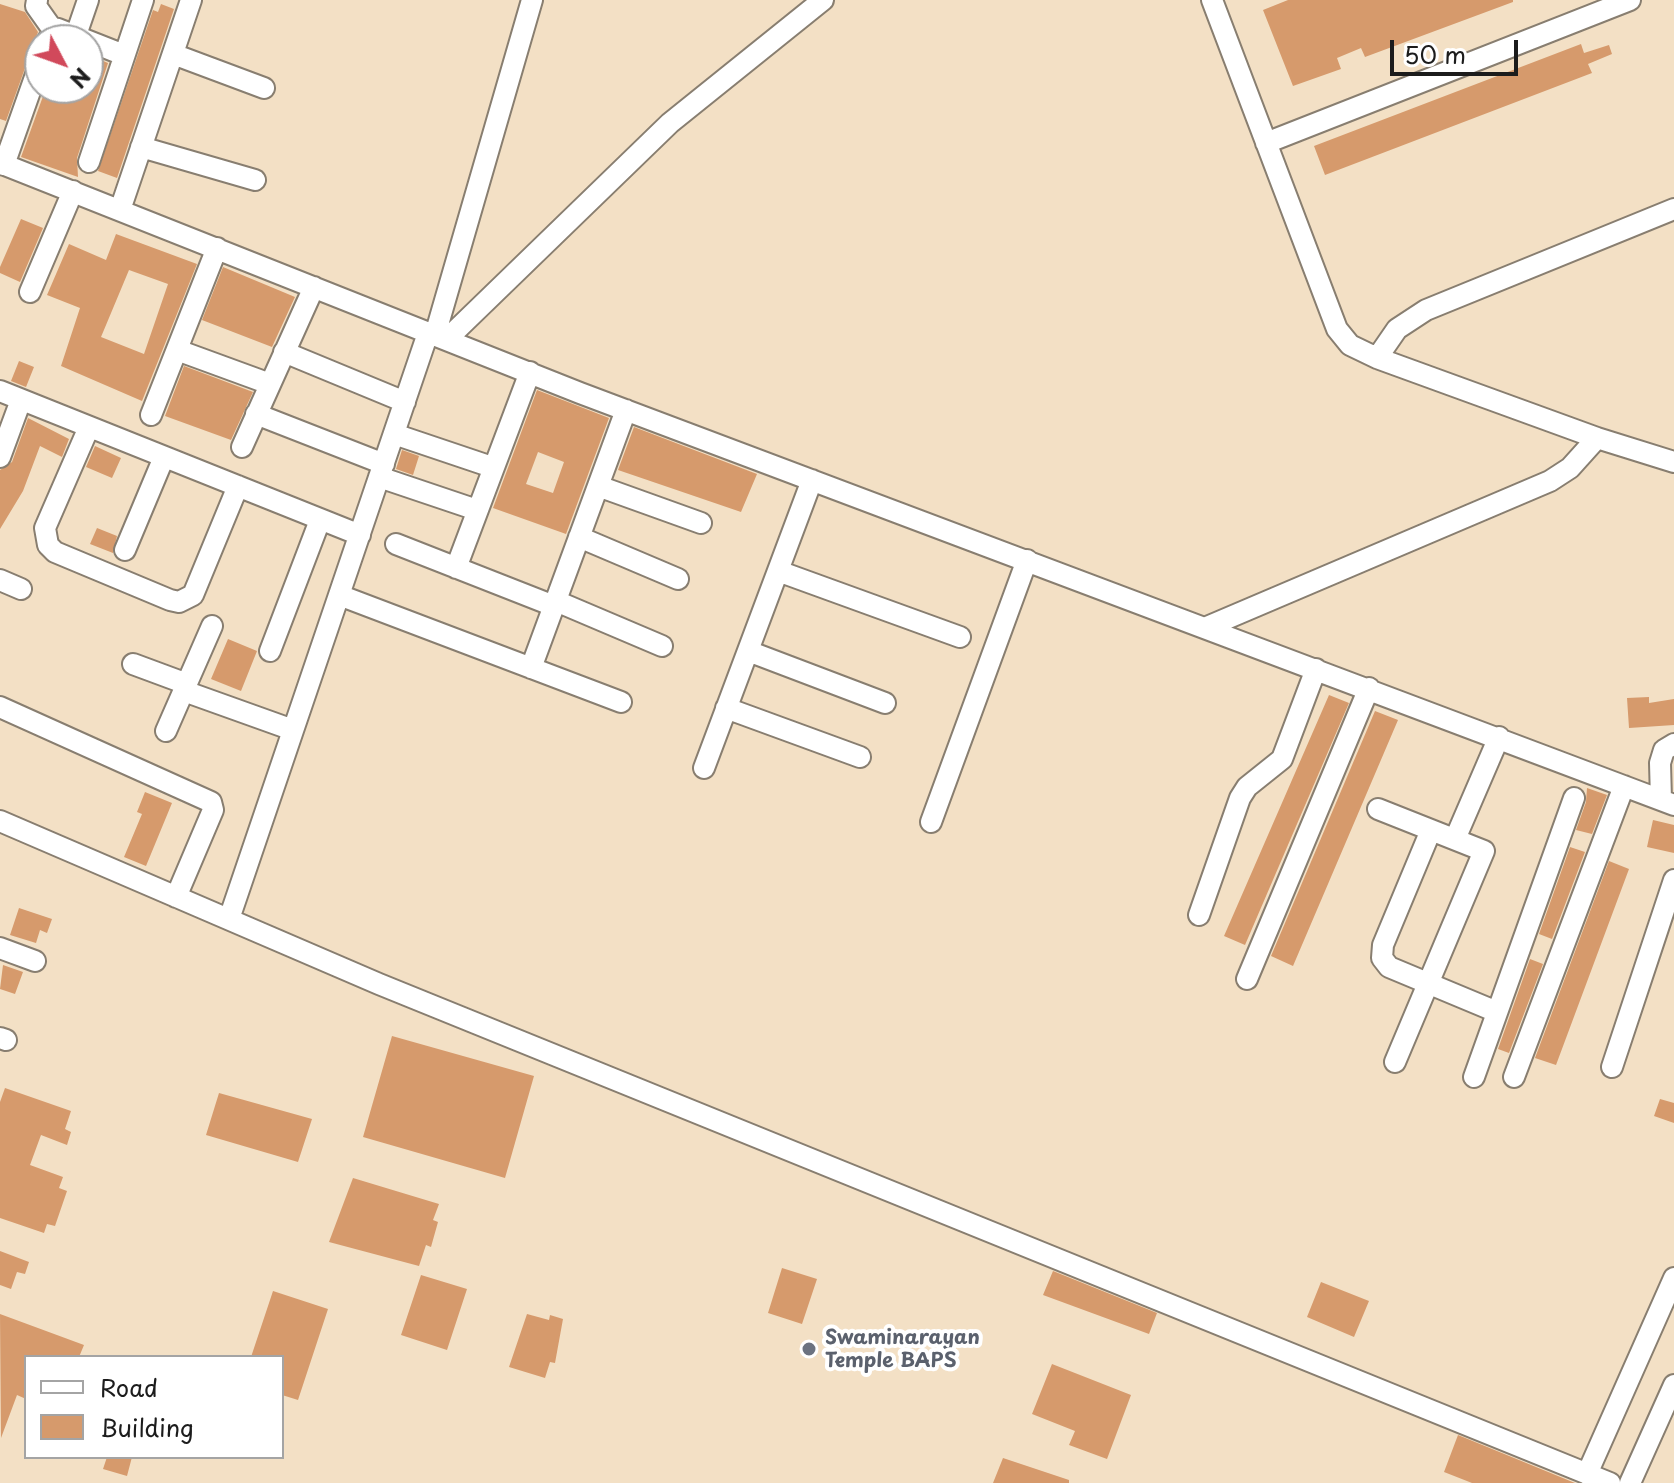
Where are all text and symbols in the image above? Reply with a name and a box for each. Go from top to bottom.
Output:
north arrow [24,24,104,104]
scale bar [1394,24,1522,74]
text: 50 m [1404,36,1466,72]
text: N [63,61,99,96]
place label: Swaminarayan Temple BAPS [825,1326,980,1373]
marker: Swaminarayan Temple BAPS [800,1340,818,1358]
legend [24,1355,284,1459]
text: Road [100,1369,158,1405]
text: Building [100,1409,194,1445]

